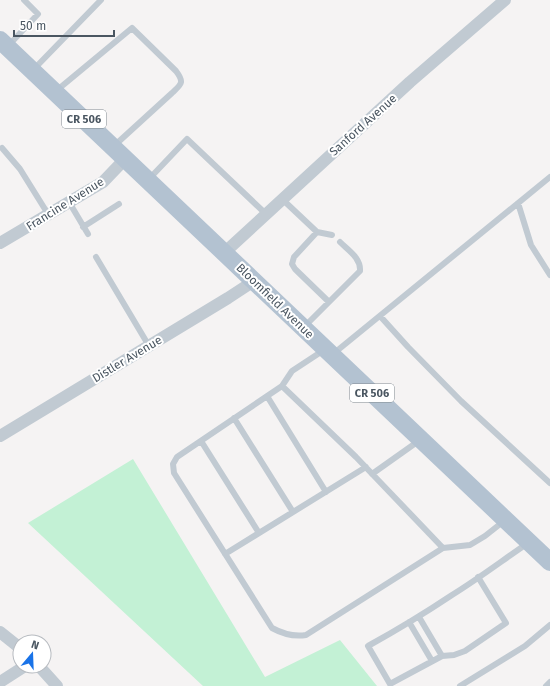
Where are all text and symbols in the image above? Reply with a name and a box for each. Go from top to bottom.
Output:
scale bar [14,12,114,38]
text: 50 m [20,19,46,33]
street label: Sanford Avenue [327,91,399,159]
road number: CR 506 [62,110,106,128]
street label: Francine Avenue [24,174,106,234]
street label: Bloomfield Avenue [233,260,317,342]
street label: Distler Avenue [90,333,164,385]
road number: CR 506 [350,384,394,402]
north arrow [12,634,52,674]
text: N [30,638,41,652]

